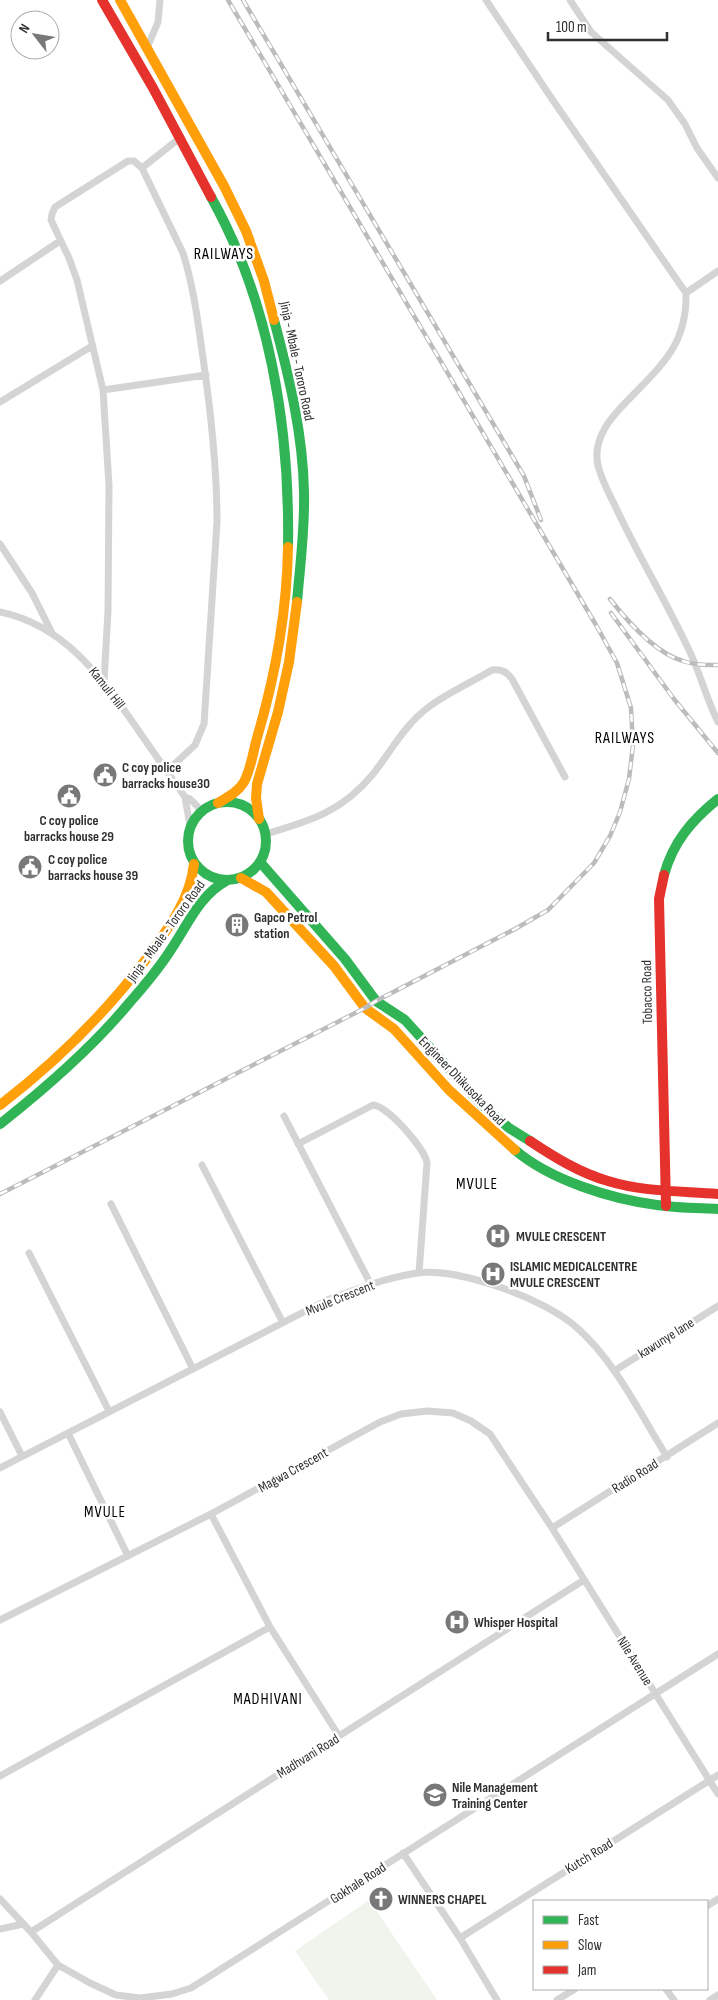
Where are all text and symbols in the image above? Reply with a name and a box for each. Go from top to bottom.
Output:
north arrow [10,10,60,60]
scale bar [548,10,667,42]
text: 100 m [556,18,587,37]
text: N [15,21,33,36]
district label: RAILWAYS [194,245,254,264]
street label: Jinja - Mbale - Tororo Road [276,299,318,422]
street label: Kamuli Hill [85,663,129,713]
district label: RAILWAYS [595,729,655,748]
place label: C coy police barracks house30 [122,759,210,792]
public building icon: C coy police barracks house30 [92,762,118,788]
public building icon: C coy police barracks house 29 [56,783,82,809]
place label: C coy police barracks house 29 [24,812,114,845]
place label: C coy police barracks house 39 [48,851,138,884]
public building icon: C coy police barracks house 39 [17,854,43,880]
street label: Jinja - Mbale - Tororo Road [123,877,209,986]
place label: Gapco Petrol station [254,909,317,942]
building icon: Gapco Petrol station [224,912,250,938]
street label: Tobacco Road [638,960,656,1024]
street label: Engineer Dhikusoka Road [415,1033,509,1129]
district label: MVULE [456,1175,498,1194]
hospital icon: MVULE CRESCENT [485,1223,511,1249]
place label: MVULE CRESCENT [516,1228,606,1245]
place label: ISLAMIC MEDICALCENTRE MVULE CRESCENT [510,1258,637,1291]
hospital icon: ISLAMIC MEDICALCENTRE MVULE CRESCENT [480,1261,506,1287]
street label: Mvule Crescent [303,1276,377,1320]
street label: kawunye lane [635,1314,697,1362]
street label: Magwa Crescent [255,1444,331,1496]
street label: Radio Road [609,1455,661,1497]
district label: MVULE [84,1503,126,1522]
hospital icon: Whisper Hospital [444,1609,470,1635]
place label: Whisper Hospital [474,1614,558,1631]
street label: Nile Avenue [613,1633,657,1689]
district label: MADHIVANI [233,1690,303,1709]
street label: Madhvani Road [274,1730,342,1782]
place label: Nile Management Training Center [452,1779,538,1812]
school or university icon: Nile Management Training Center [422,1782,448,1808]
street label: Kutch Road [562,1835,616,1877]
street label: Gokhale Road [327,1859,389,1907]
church icon: WINNERS CHAPEL [368,1886,394,1912]
place label: WINNERS CHAPEL [398,1891,487,1908]
legend [533,1900,708,1990]
text: Fast [578,1911,600,1930]
text: Slow [578,1936,602,1955]
text: Jam [577,1961,596,1980]

